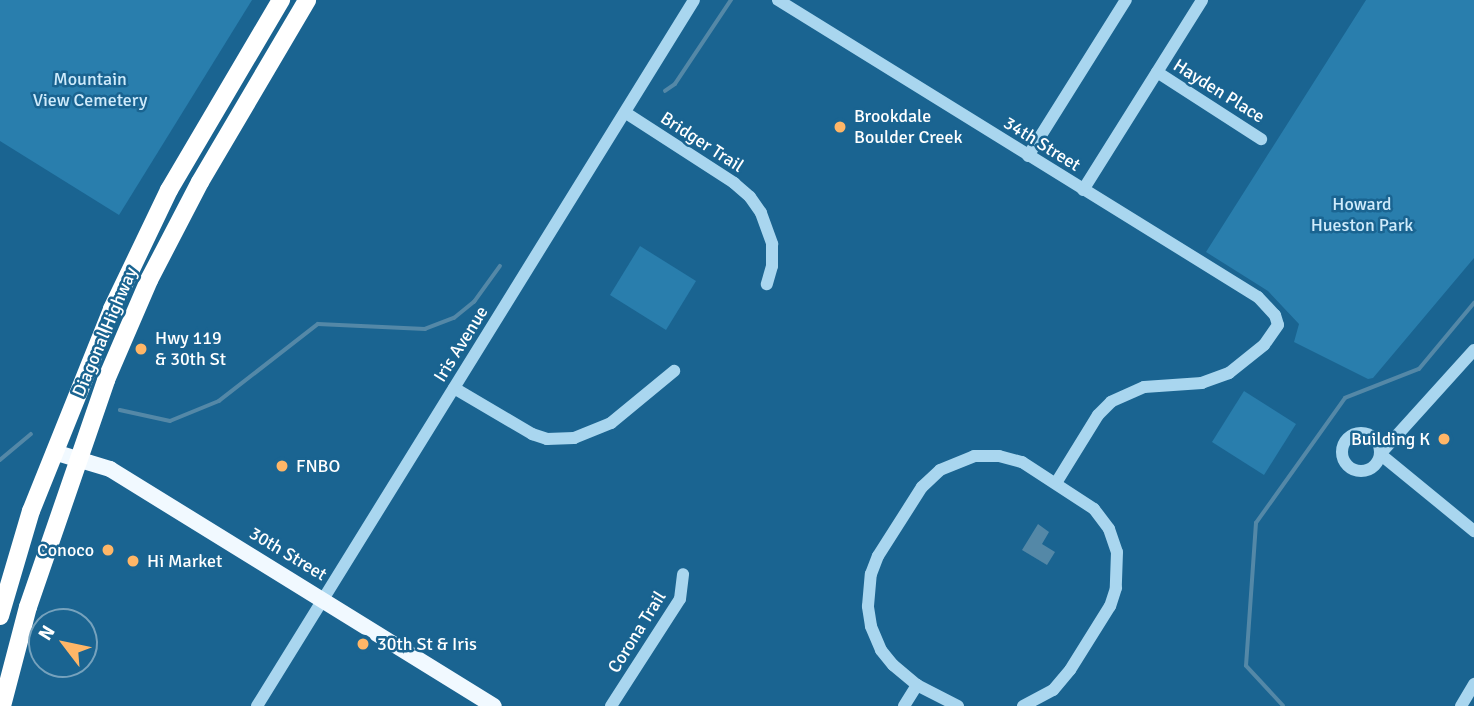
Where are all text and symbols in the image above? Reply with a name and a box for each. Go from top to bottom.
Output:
street label: Hayden Place [1169,54,1269,128]
park label: Mountain View Cemetery [33,69,147,112]
place label: Brookdale Boulder Creek [854,106,963,148]
street label: Bridger Trail [656,107,748,177]
street label: 34th Street [1000,112,1084,176]
marker: Brookdale Boulder Creek [832,119,848,135]
park label: Howard Hueston Park [1311,194,1413,236]
street label: Diagonal Highway [68,264,142,400]
street label: Iris Avenue [429,302,493,386]
place label: Hwy 119 & 30th St [155,328,226,370]
marker: Hwy 119 & 30th St [133,341,149,357]
place label: Building K [1351,428,1430,450]
marker: Building K [1436,431,1452,447]
place label: FNBO [296,455,340,477]
marker: FNBO [274,458,290,474]
street label: 30th Street [245,522,331,586]
place label: Conoco [37,539,94,561]
marker: Conoco [100,542,116,558]
place label: Hi Market [147,550,222,572]
marker: Hi Market [125,553,141,569]
street label: Corona Trail [603,587,671,677]
north arrow [28,608,98,678]
text: N [33,621,61,645]
place label: 30th St & Iris [377,633,477,655]
marker: 30th St & Iris [355,636,371,652]

